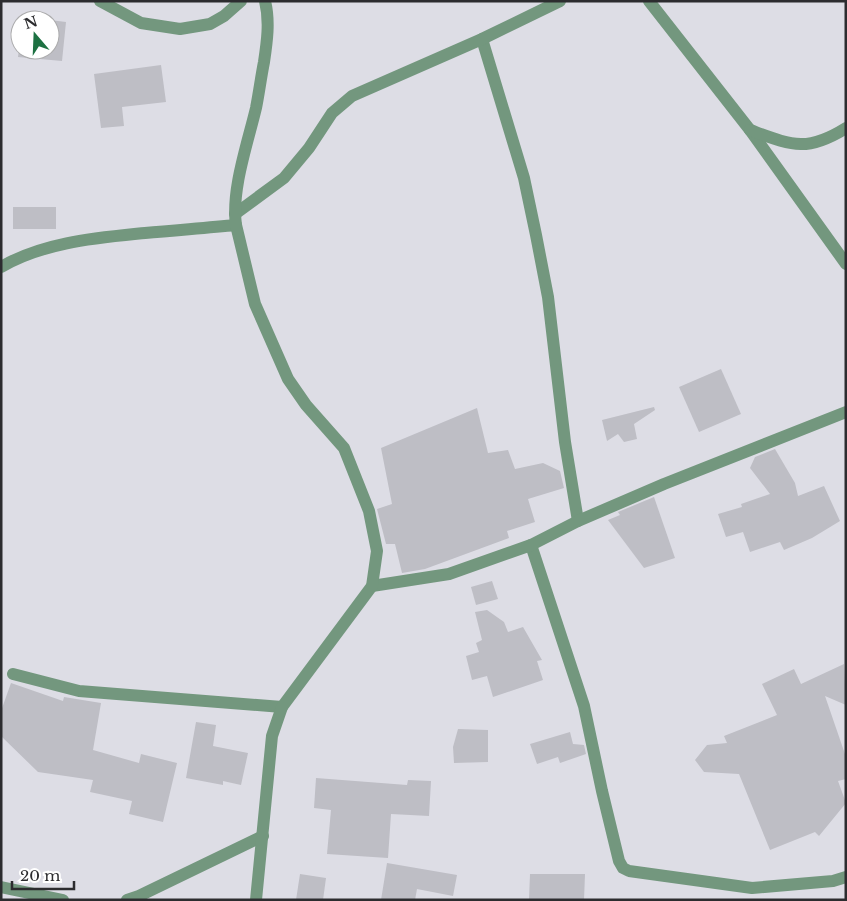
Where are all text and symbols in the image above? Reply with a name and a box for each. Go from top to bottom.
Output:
north arrow [10,10,60,60]
text: N [22,12,40,33]
scale bar [12,858,75,890]
text: 20 m [20,866,60,885]

